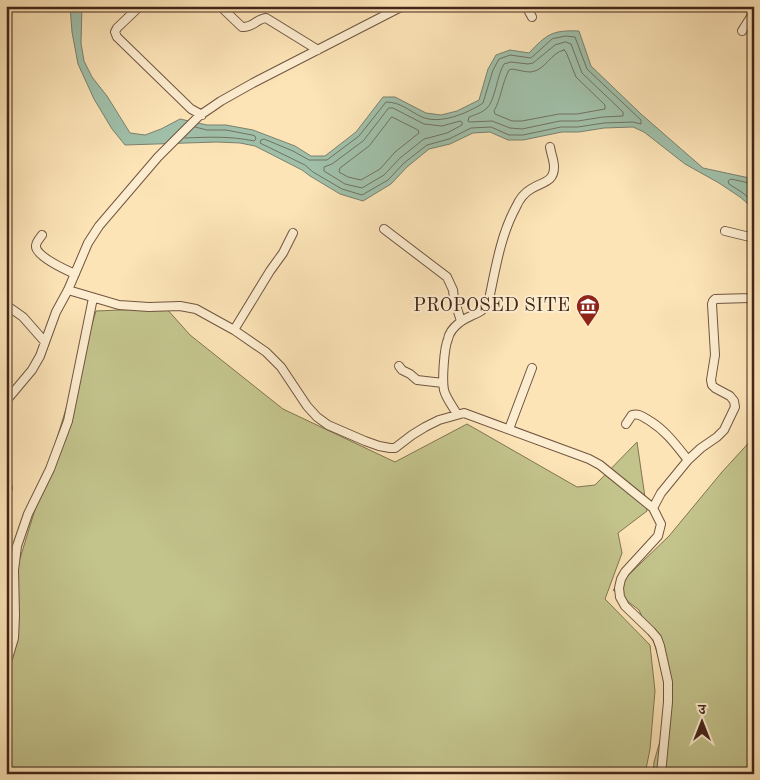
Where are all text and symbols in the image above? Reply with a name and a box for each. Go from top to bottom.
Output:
museum icon: PROPOSED SITE [575,293,601,327]
place label: PROPOSED SITE [413,297,570,316]
north arrow [678,698,728,748]
text: उ [697,703,706,717]

